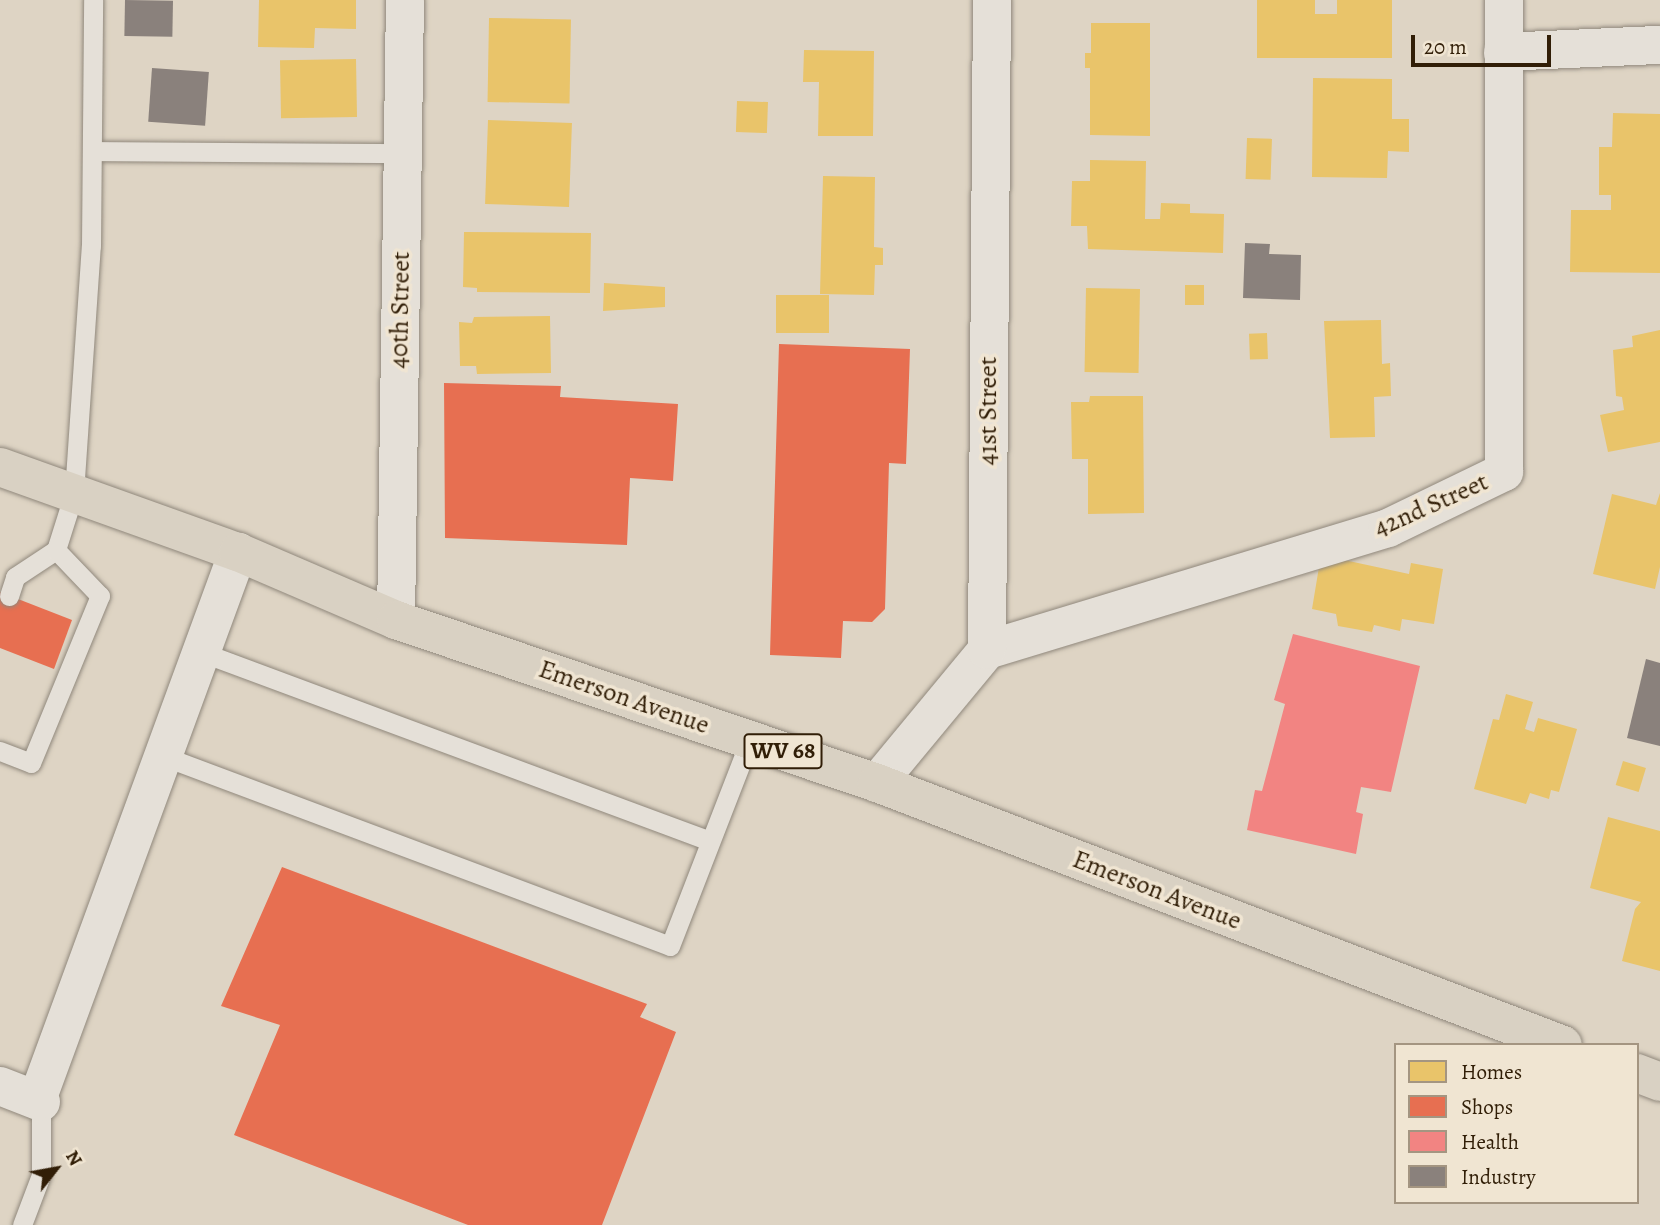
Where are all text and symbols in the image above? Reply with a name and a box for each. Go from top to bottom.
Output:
scale bar [1415,21,1555,65]
text: 20 m [1424,33,1467,61]
street label: 40th Street [383,251,417,369]
street label: 41st Street [972,357,1004,465]
street label: 42nd Street [1369,466,1493,544]
street label: Emerson Avenue [535,653,713,741]
road number: WV 68 [743,730,823,772]
street label: Emerson Avenue [1068,844,1246,936]
legend [1394,1043,1639,1204]
text: Homes [1461,1058,1522,1086]
text: Shops [1461,1093,1513,1121]
text: Health [1461,1128,1519,1156]
north arrow [21,1134,91,1204]
text: N [59,1146,89,1171]
text: Industry [1461,1163,1536,1191]

